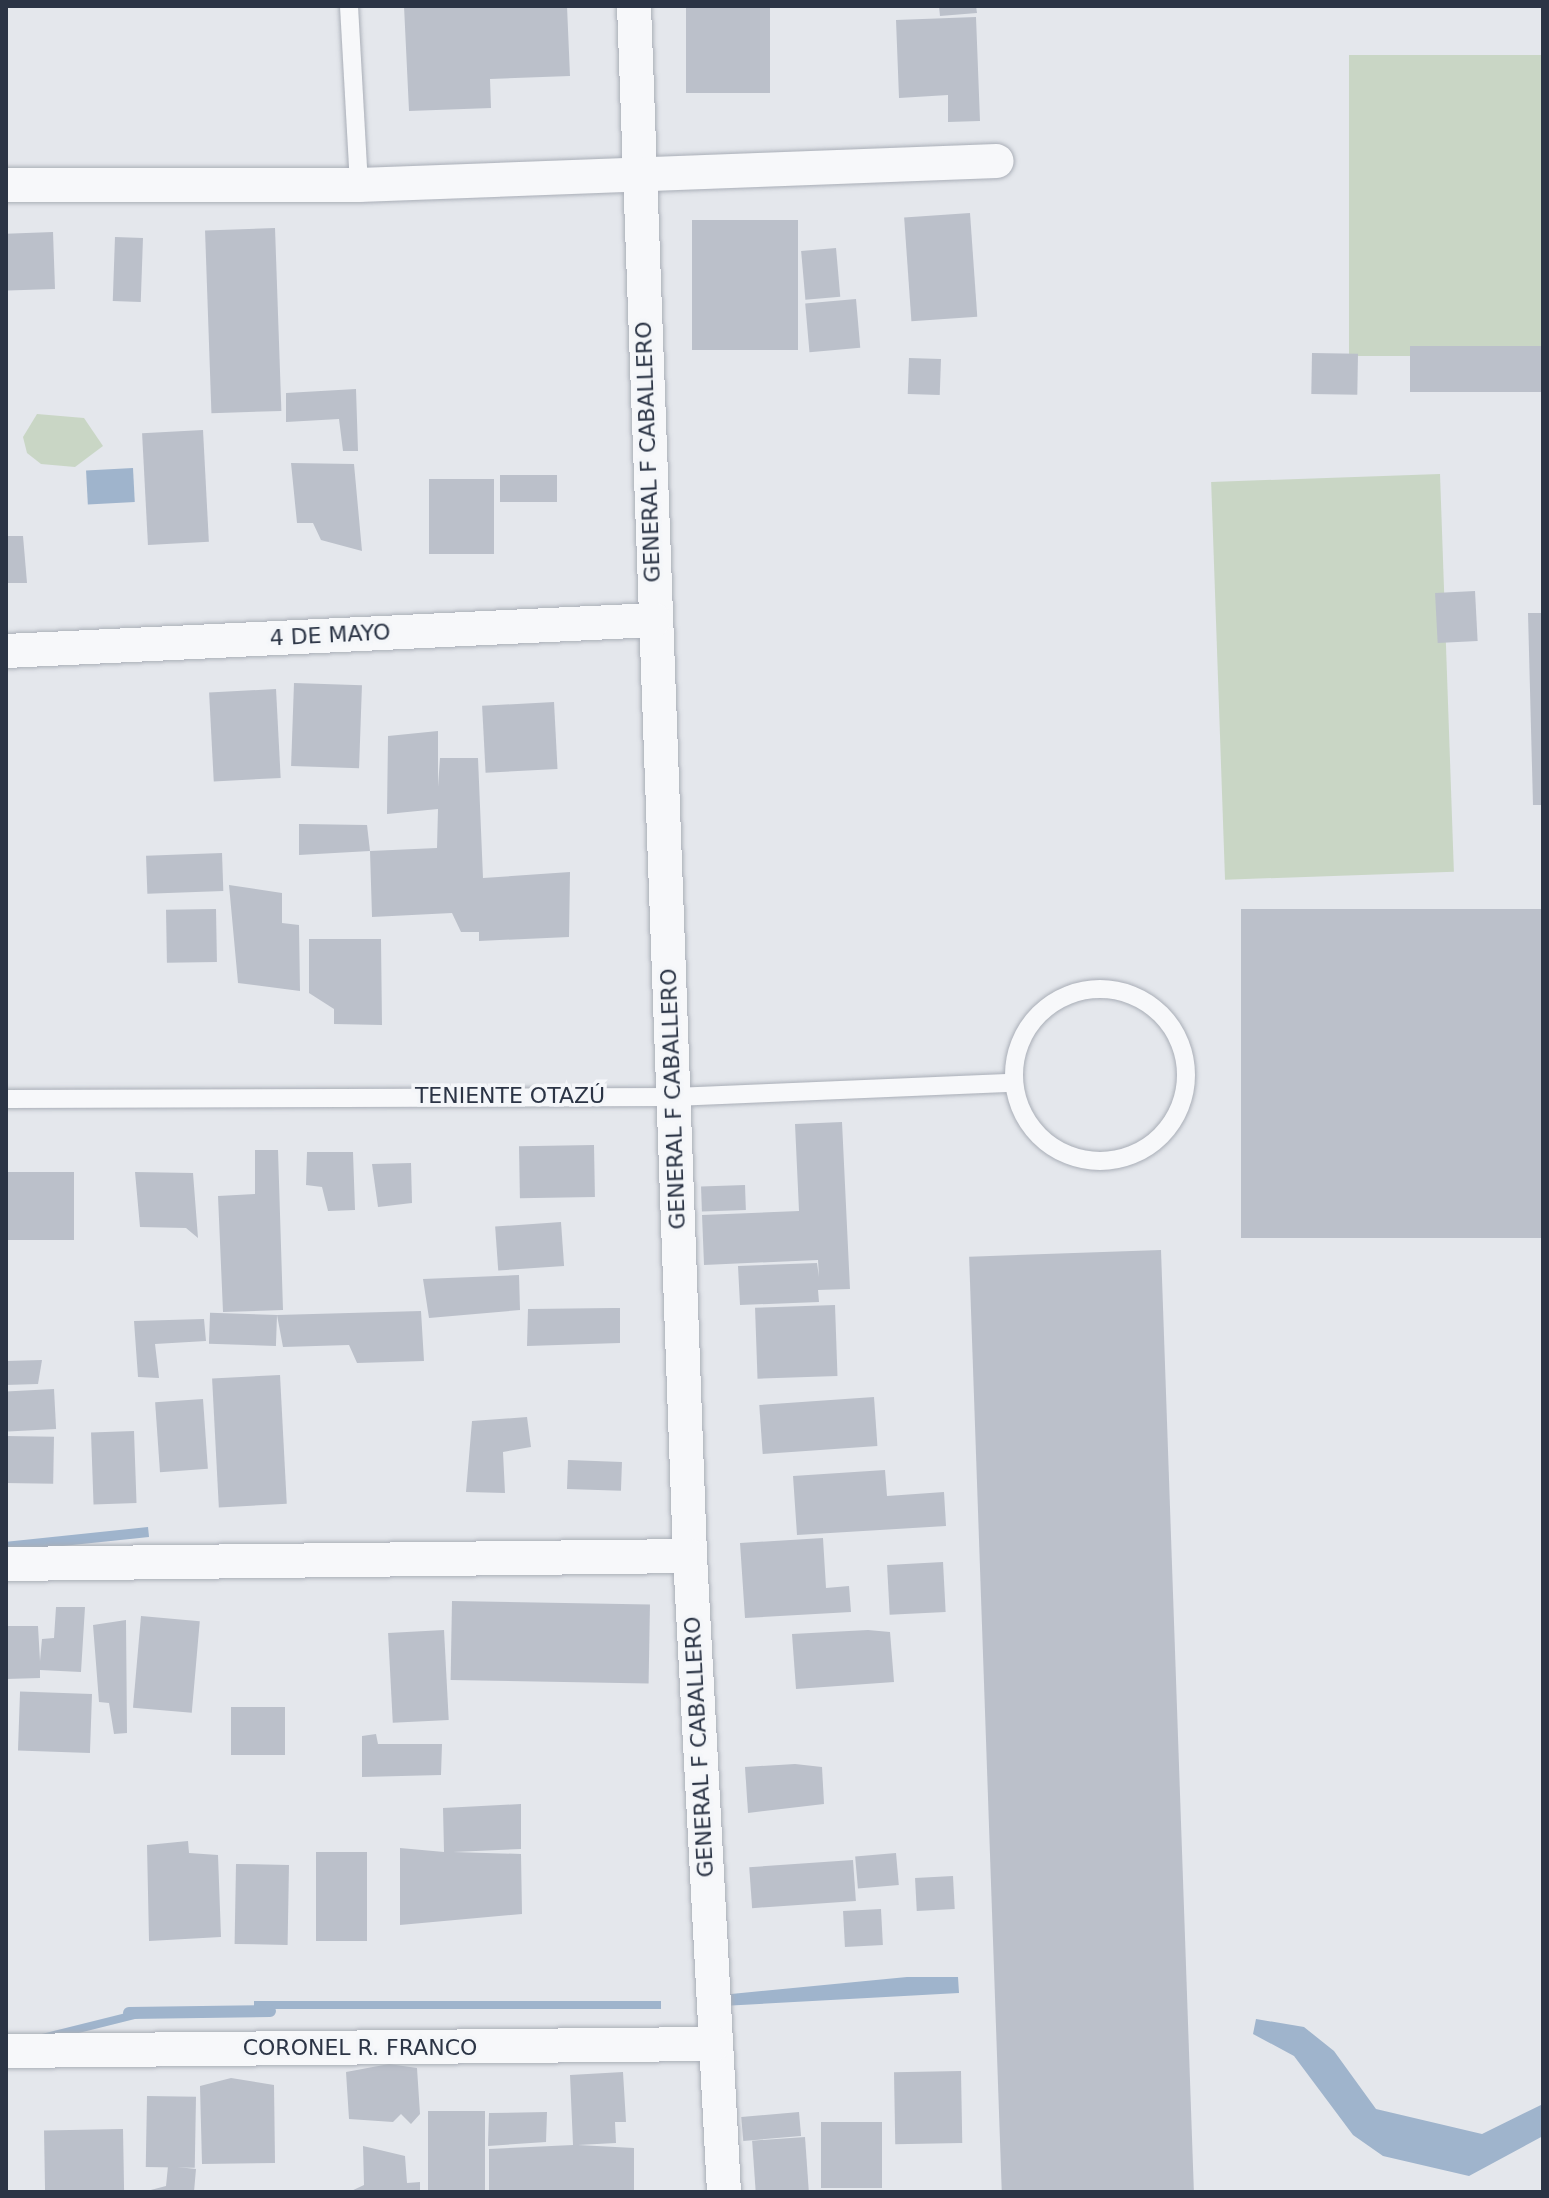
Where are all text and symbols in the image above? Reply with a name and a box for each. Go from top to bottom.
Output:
street label: GENERAL F CABALLERO [630,321,666,583]
street label: 4 DE MAYO [269,619,391,651]
street label: GENERAL F CABALLERO [655,968,691,1230]
street label: TENIENTE OTAZÚ [415,1083,605,1109]
street label: GENERAL F CABALLERO [679,1616,719,1878]
street label: CORONEL R. FRANCO [243,2035,477,2061]

